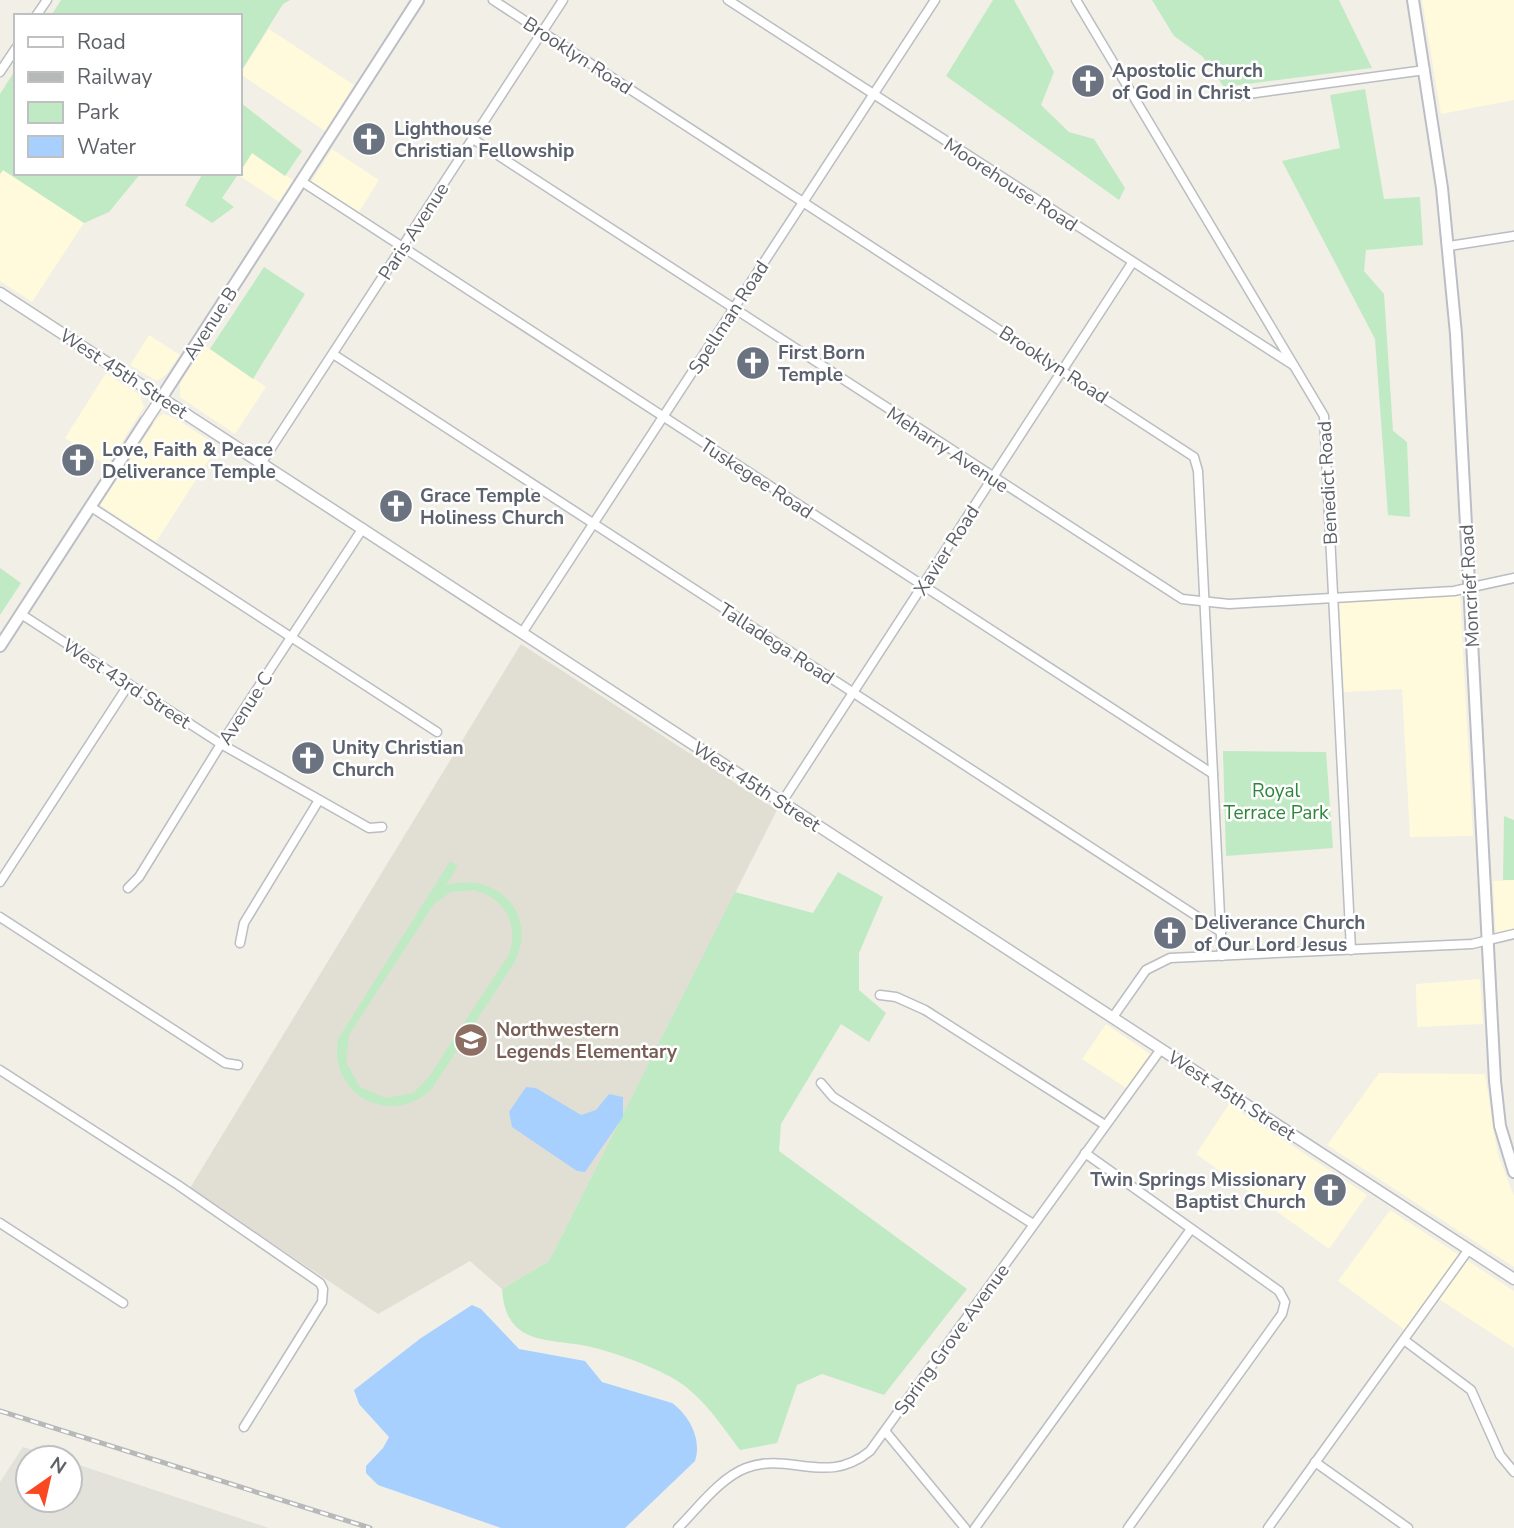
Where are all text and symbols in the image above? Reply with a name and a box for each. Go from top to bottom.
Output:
street label: Brooklyn Road [518,11,637,101]
legend [14,14,242,175]
text: Road [77,28,126,56]
place label: Apostolic Church of God in Christ [1112,58,1263,106]
church icon: Apostolic Church of God in Christ [1069,62,1107,100]
text: Railway [77,63,152,91]
text: Park [77,98,119,126]
place label: Lighthouse Christian Fellowship [394,116,574,164]
church icon: Lighthouse Christian Fellowship [350,120,388,158]
street label: Moorehouse Road [939,132,1082,238]
text: Water [77,133,136,161]
street label: Paris Avenue [373,178,455,285]
street label: Spellman Road [682,256,775,379]
street label: Avenue B [177,282,244,365]
street label: Brooklyn Road [994,320,1113,410]
street label: West 45th Street [55,323,193,425]
place label: First Born Temple [778,340,865,388]
church icon: First Born Temple [734,344,772,382]
street label: Meharry Avenue [881,401,1014,499]
street label: Benedict Road [1312,420,1344,545]
street label: Tuskegee Road [695,433,818,525]
place label: Love, Faith & Peace Deliverance Temple [102,437,276,485]
church icon: Love, Faith & Peace Deliverance Temple [59,441,97,479]
place label: Grace Temple Holiness Church [420,483,564,531]
church icon: Grace Temple Holiness Church [377,487,415,525]
street label: Xavier Road [908,500,986,601]
street label: Moncrief Road [1454,524,1486,648]
street label: Talladega Road [714,597,839,691]
street label: West 43rd Street [57,633,196,735]
street label: Avenue C [213,667,279,750]
place label: Unity Christian Church [332,735,464,783]
street label: West 45th Street [688,736,826,838]
church icon: Unity Christian Church [289,739,327,777]
park label: Royal Terrace Park [1223,778,1329,826]
place label: Deliverance Church of Our Lord Jesus [1194,910,1365,958]
church icon: Deliverance Church of Our Lord Jesus [1151,914,1189,952]
place label: Northwestern Legends Elementary [496,1017,678,1065]
school or university icon: Northwestern Legends Elementary [452,1021,490,1059]
street label: West 45th Street [1163,1045,1301,1147]
place label: Twin Springs Missionary Baptist Church [1090,1167,1307,1215]
church icon: Twin Springs Missionary Baptist Church [1311,1171,1349,1209]
street label: Spring Grove Avenue [888,1259,1016,1420]
north arrow [14,1444,84,1514]
text: N [45,1451,71,1480]

